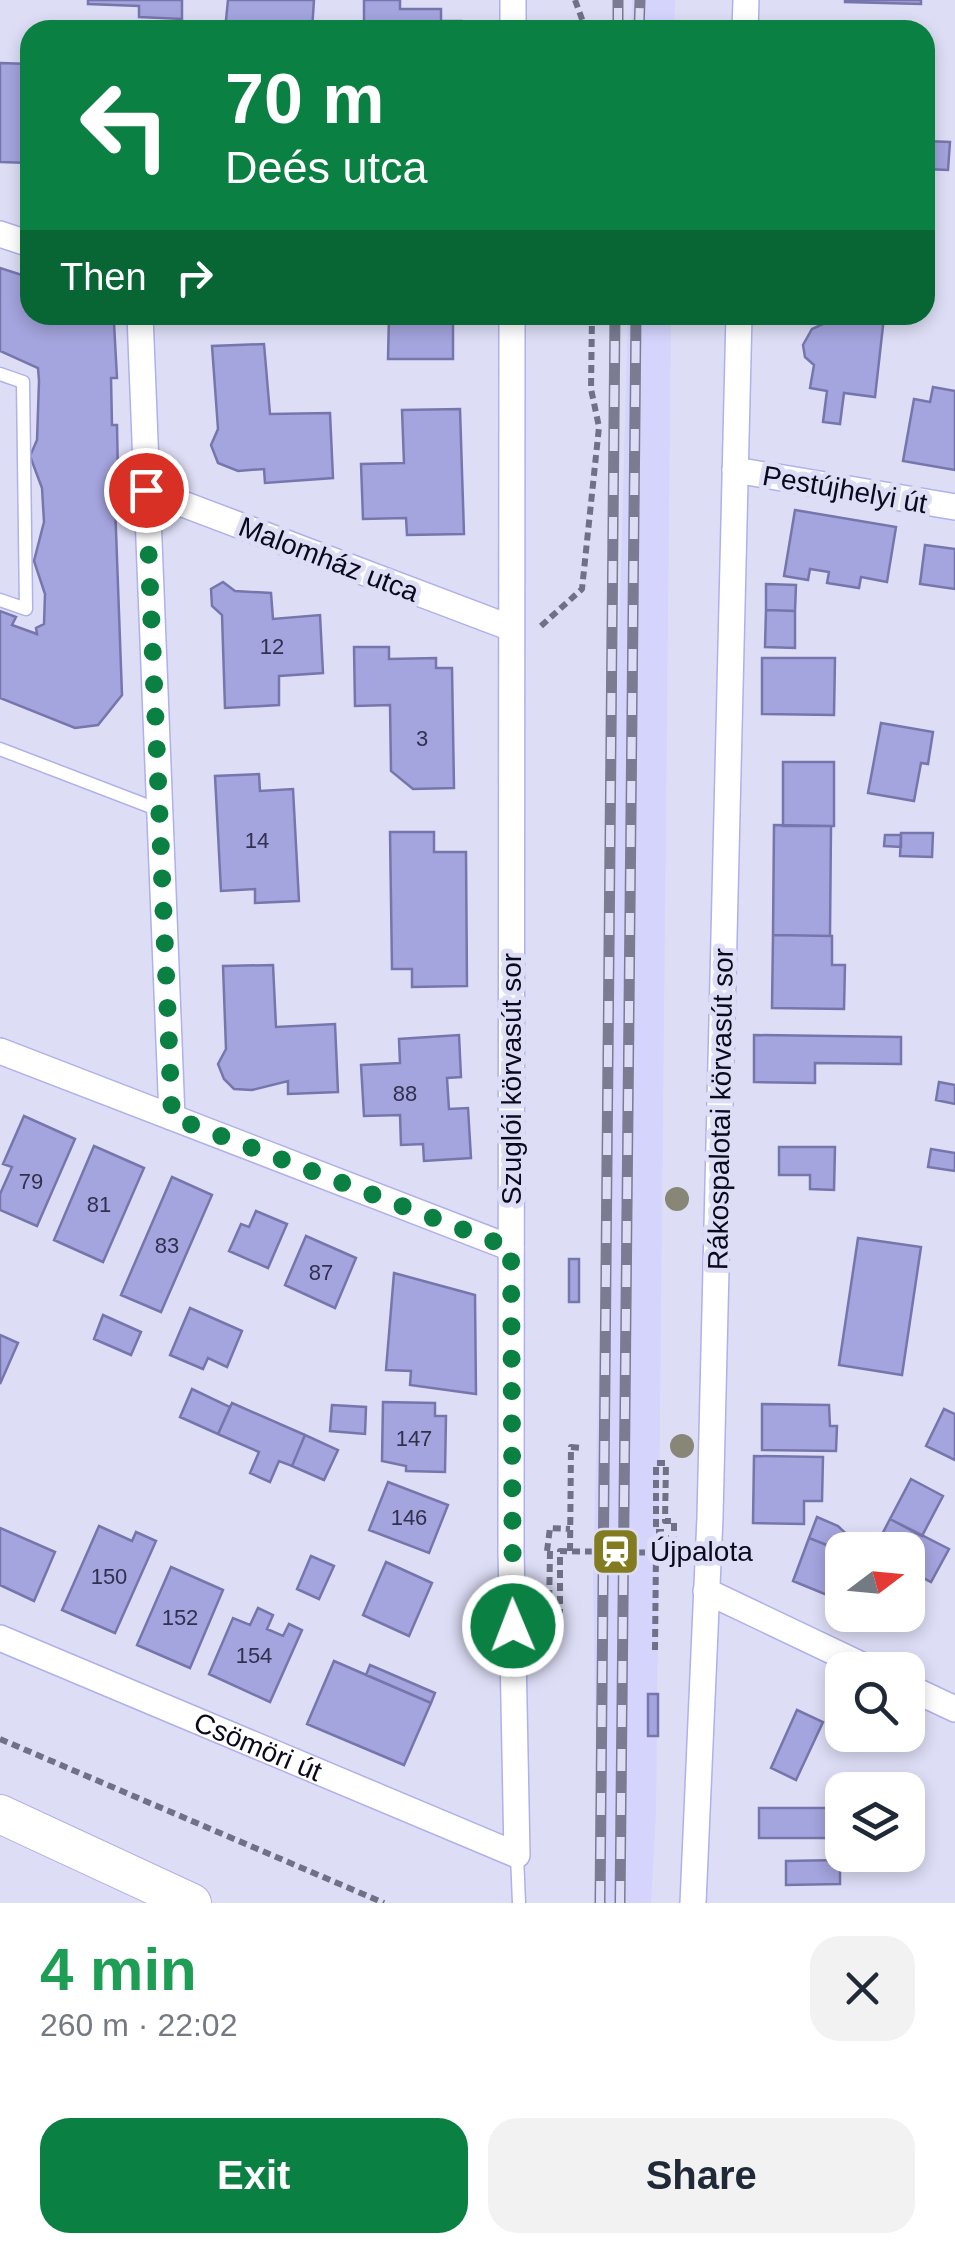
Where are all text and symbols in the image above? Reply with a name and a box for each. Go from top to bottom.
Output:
icon: left [60,60,190,190]
text: 70 m [225,60,385,138]
text: Deés utca [225,142,428,193]
icon: right [167,250,222,305]
text: Then [60,256,147,298]
pin [104,448,189,533]
street label: Pestújhelyi út [760,460,930,519]
icon: arrive [119,463,174,518]
street label: Malomház utca [235,511,423,608]
house number: 12 [260,634,284,659]
house number: 3 [416,726,428,751]
house number: 14 [245,828,269,853]
street label: Rákospalotai körvasút sor [702,948,739,1270]
street label: Szuglói körvasút sor [496,953,527,1205]
house number: 88 [393,1081,417,1106]
house number: 79 [19,1169,43,1194]
house number: 81 [87,1192,111,1217]
house number: 83 [155,1233,179,1258]
house number: 87 [309,1260,333,1285]
house number: 147 [396,1426,432,1451]
house number: 146 [391,1505,427,1530]
station icon: Újpalota [589,1525,641,1577]
north arrow [825,1532,925,1632]
map controls [825,1532,925,1872]
place label: Újpalota [650,1536,753,1567]
house number: 150 [91,1564,127,1589]
position arrow [461,1574,565,1678]
house number: 152 [162,1605,198,1630]
house number: 154 [236,1643,272,1668]
button: search [825,1652,925,1752]
street label: Csömöri út [190,1706,327,1787]
button: layers [825,1772,925,1872]
text: 4 min [40,1936,197,2003]
button: close [810,1936,915,2041]
text: 260 m · 22:02 [40,2007,237,2043]
button: Exit [40,2118,468,2233]
button: Share [488,2118,915,2233]

